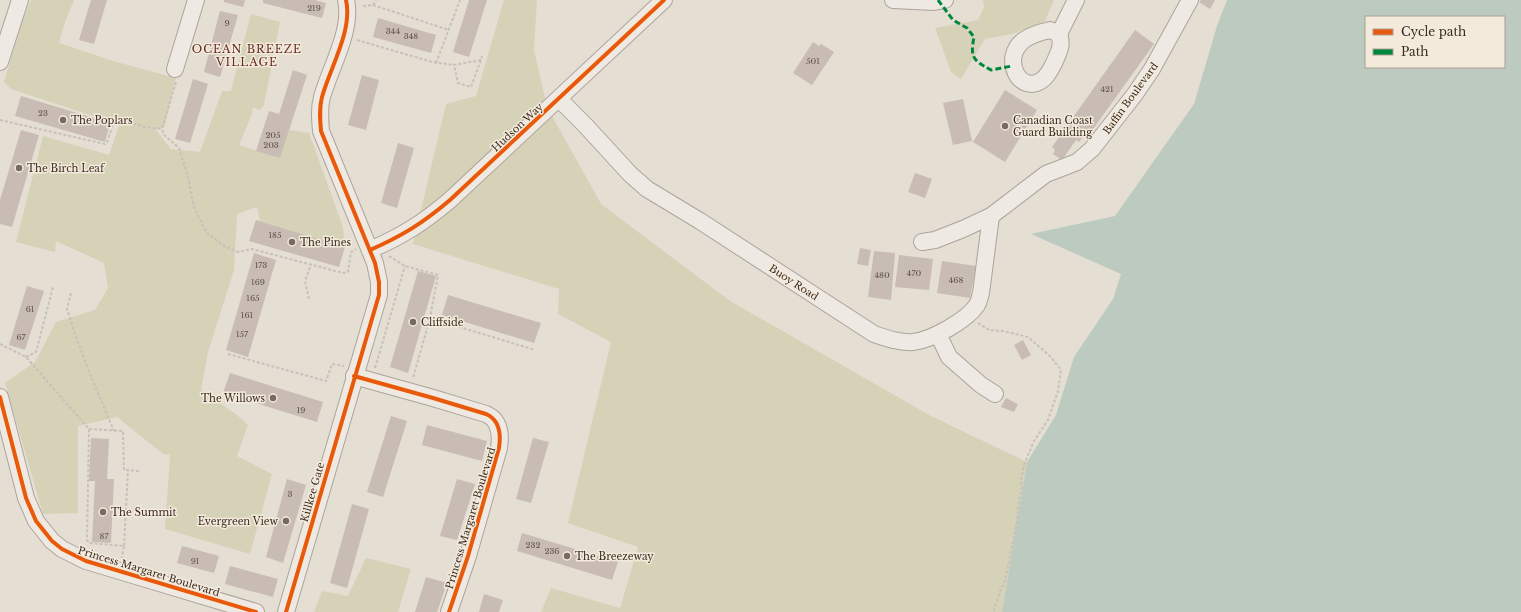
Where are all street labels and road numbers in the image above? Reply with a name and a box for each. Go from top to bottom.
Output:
street label: Baffin Boulevard [1100,60,1161,137]
street label: Hudson Way [489,100,546,154]
street label: Buoy Road [767,262,821,303]
street label: Princess Margaret Boulevard [443,445,498,591]
street label: Killkee Gate [298,460,327,524]
street label: Princess Margaret Boulevard [76,544,222,599]

